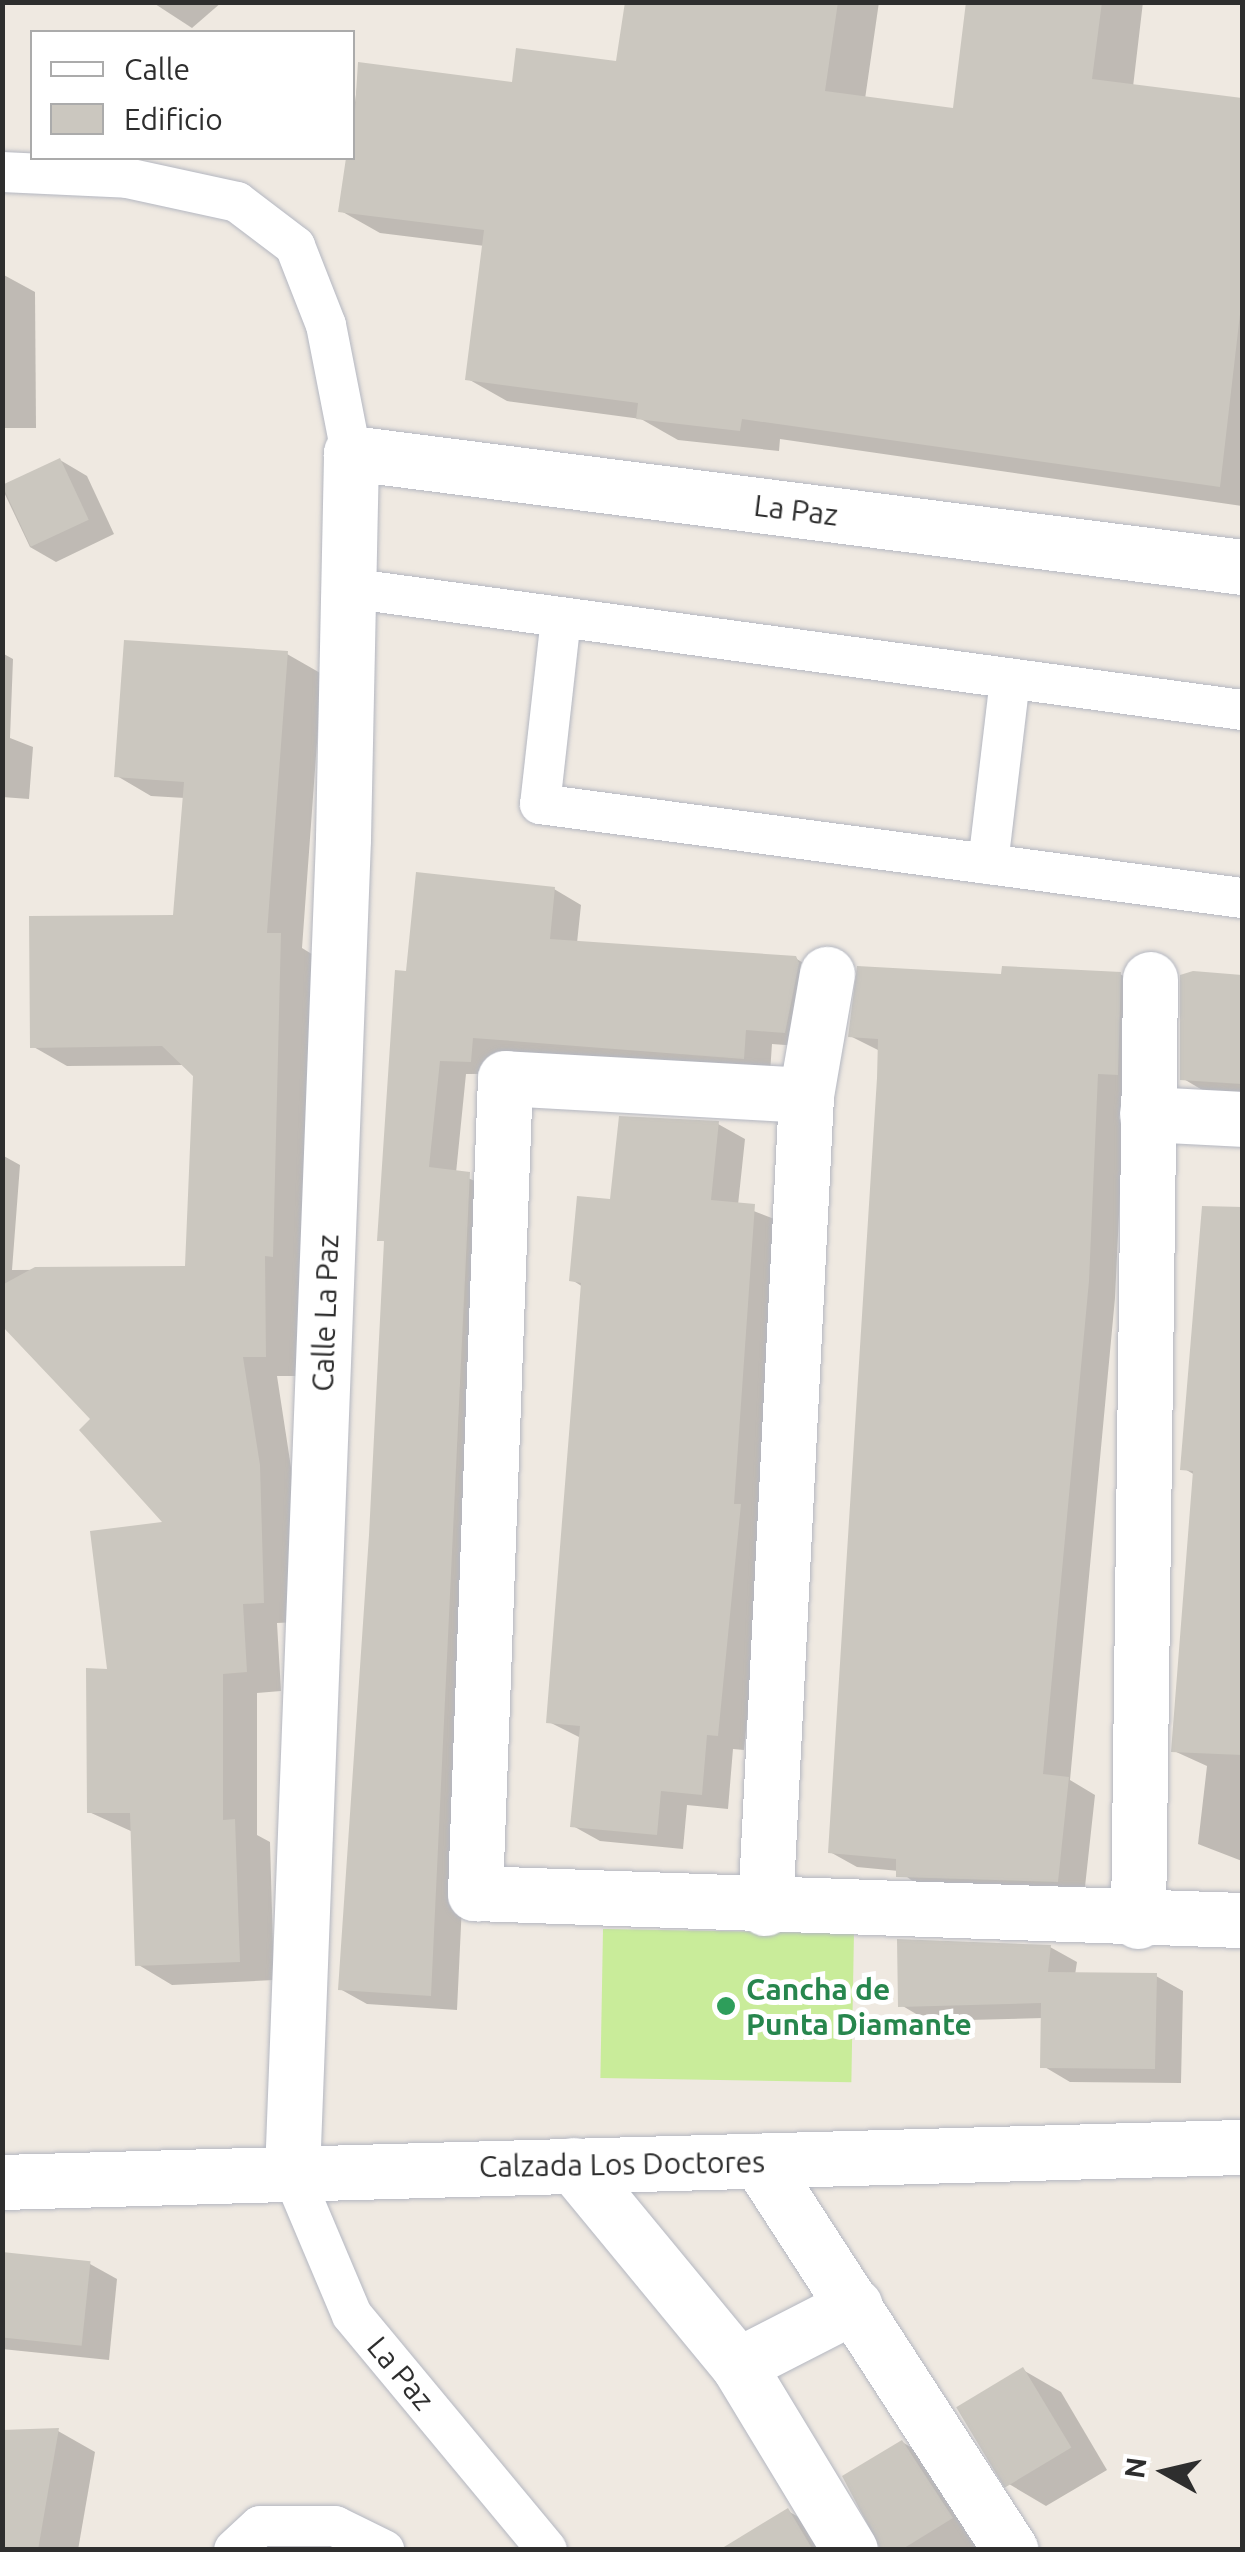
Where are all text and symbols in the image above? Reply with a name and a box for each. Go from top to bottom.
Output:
legend [30,30,355,160]
text: Calle [124,52,190,86]
text: Edificio [124,102,223,136]
street label: La Paz [752,487,840,533]
street label: Calle La Paz [304,1234,346,1392]
place label: Cancha de Punta Diamante [746,1971,972,2042]
marker: Cancha de Punta Diamante [715,1995,737,2017]
street label: Calzada Los Doctores [479,2144,765,2184]
street label: La Paz [360,2329,442,2417]
north arrow [1115,2422,1215,2522]
text: N [1118,2455,1152,2480]

